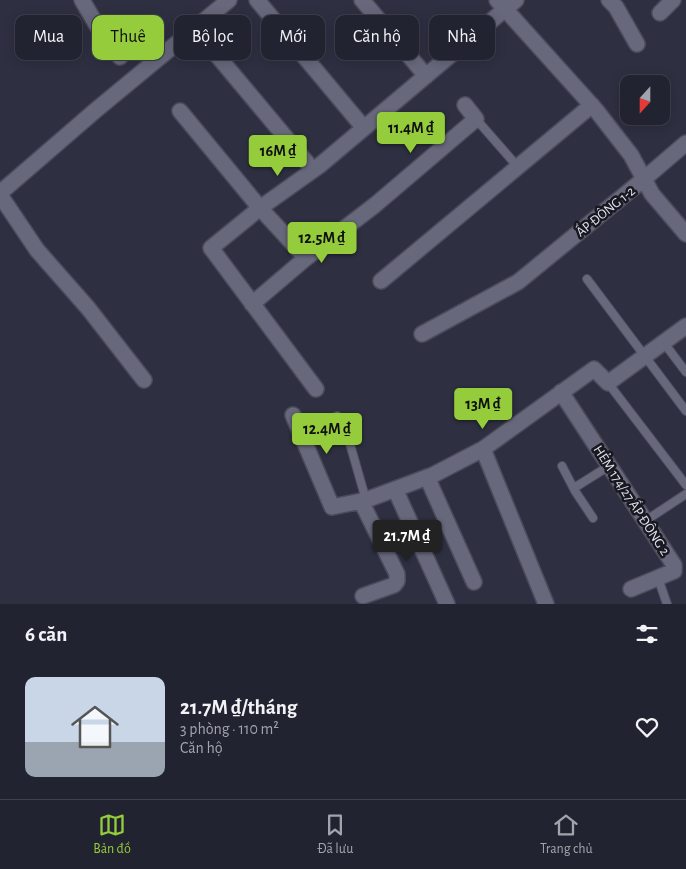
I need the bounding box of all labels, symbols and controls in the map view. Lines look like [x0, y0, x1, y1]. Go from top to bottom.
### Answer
chip: Mua [15, 15, 82, 60]
chip: Thuê [92, 15, 164, 60]
chip: Bộ lọc [174, 15, 251, 60]
chip: Mới [261, 15, 325, 60]
chip: Căn hộ [335, 15, 419, 60]
chip: Nhà [429, 15, 495, 60]
north arrow [620, 75, 670, 125]
map controls [620, 75, 670, 125]
pin: 11.4M ₫ [365, 112, 457, 154]
text: 11.4M ₫ [388, 120, 434, 136]
pin: 16M ₫ [243, 134, 313, 177]
text: 16M ₫ [260, 143, 296, 159]
street label: ẤP ĐÔNG 1-2 [571, 181, 638, 240]
pin: 12.5M ₫ [276, 222, 368, 264]
text: 12.5M ₫ [299, 230, 345, 246]
pin: 13M ₫ [448, 388, 518, 430]
text: 13M ₫ [465, 396, 501, 412]
pin: 12.4M ₫ [281, 412, 373, 455]
text: 12.4M ₫ [303, 421, 351, 437]
street label: HẺM 174/27 ẤP ĐÔNG 2 [590, 441, 675, 558]
pin: 21.7M ₫ [361, 520, 453, 562]
text: 21.7M ₫ [384, 528, 430, 544]
icon: filters [633, 620, 661, 648]
text: 6 căn [25, 624, 67, 645]
icon: home [65, 697, 125, 757]
text: 21.7M ₫/tháng [180, 697, 297, 718]
icon: heart [633, 713, 661, 741]
text: 3 phòng · 110 m² [180, 721, 279, 737]
text: Căn hộ [180, 740, 223, 756]
tab: Bản đồ [93, 811, 131, 858]
tab: Đã lưu [317, 811, 353, 858]
tab: Trang chủ [540, 811, 593, 858]

